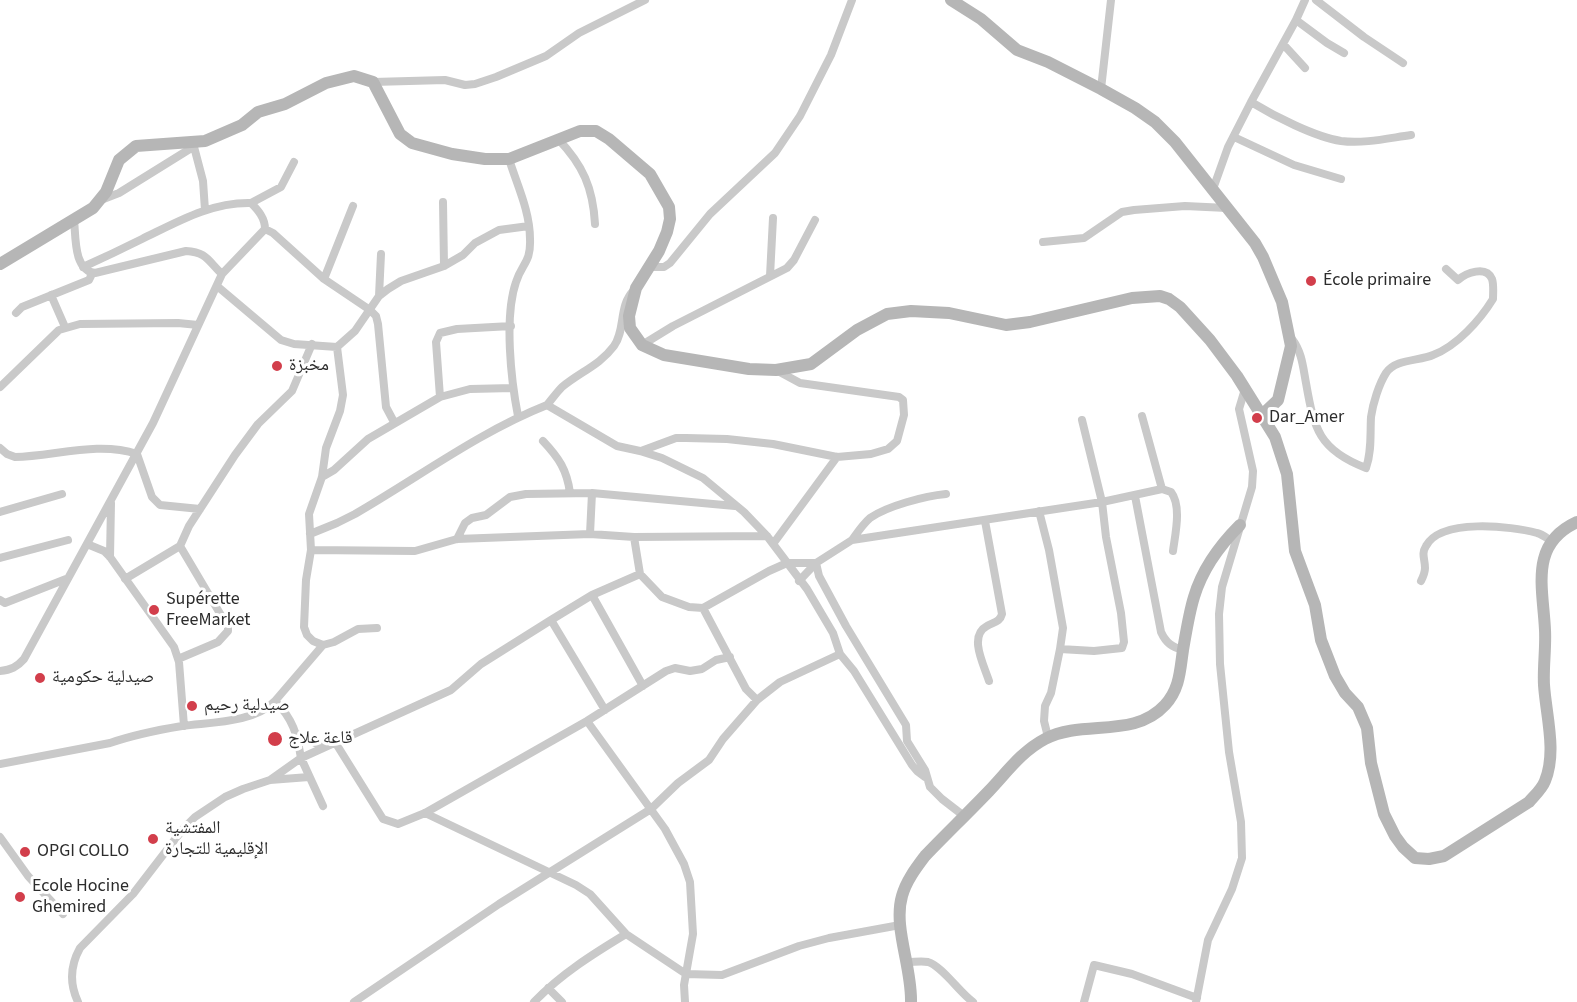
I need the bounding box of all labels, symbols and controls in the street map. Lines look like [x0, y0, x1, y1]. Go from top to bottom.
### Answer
place label: École primaire [1323, 270, 1431, 292]
marker: École primaire [1304, 274, 1318, 288]
place label: مخبزة [289, 355, 329, 377]
marker: مخبزة [270, 359, 284, 373]
place label: Dar_Amer [1269, 407, 1344, 429]
marker: Dar_Amer [1250, 411, 1264, 425]
place label: Supérette FreeMarket [166, 589, 250, 632]
marker: Supérette FreeMarket [147, 603, 161, 617]
place label: صيدلية حكومية [52, 667, 154, 689]
marker: صيدلية حكومية [33, 671, 47, 685]
place label: صيدلية رحيم [204, 695, 290, 717]
marker: صيدلية رحيم [185, 699, 199, 713]
place label: قاعة علاج [288, 728, 352, 750]
marker: قاعة علاج [266, 730, 284, 748]
place label: المفتشية الإقليمية للتجارة [165, 818, 268, 860]
marker: المفتشية الإقليمية للتجارة [146, 832, 160, 846]
place label: OPGI COLLO [37, 841, 129, 863]
marker: OPGI COLLO [18, 845, 32, 859]
place label: Ecole Hocine Ghemired [32, 876, 129, 918]
marker: Ecole Hocine Ghemired [13, 890, 27, 904]

